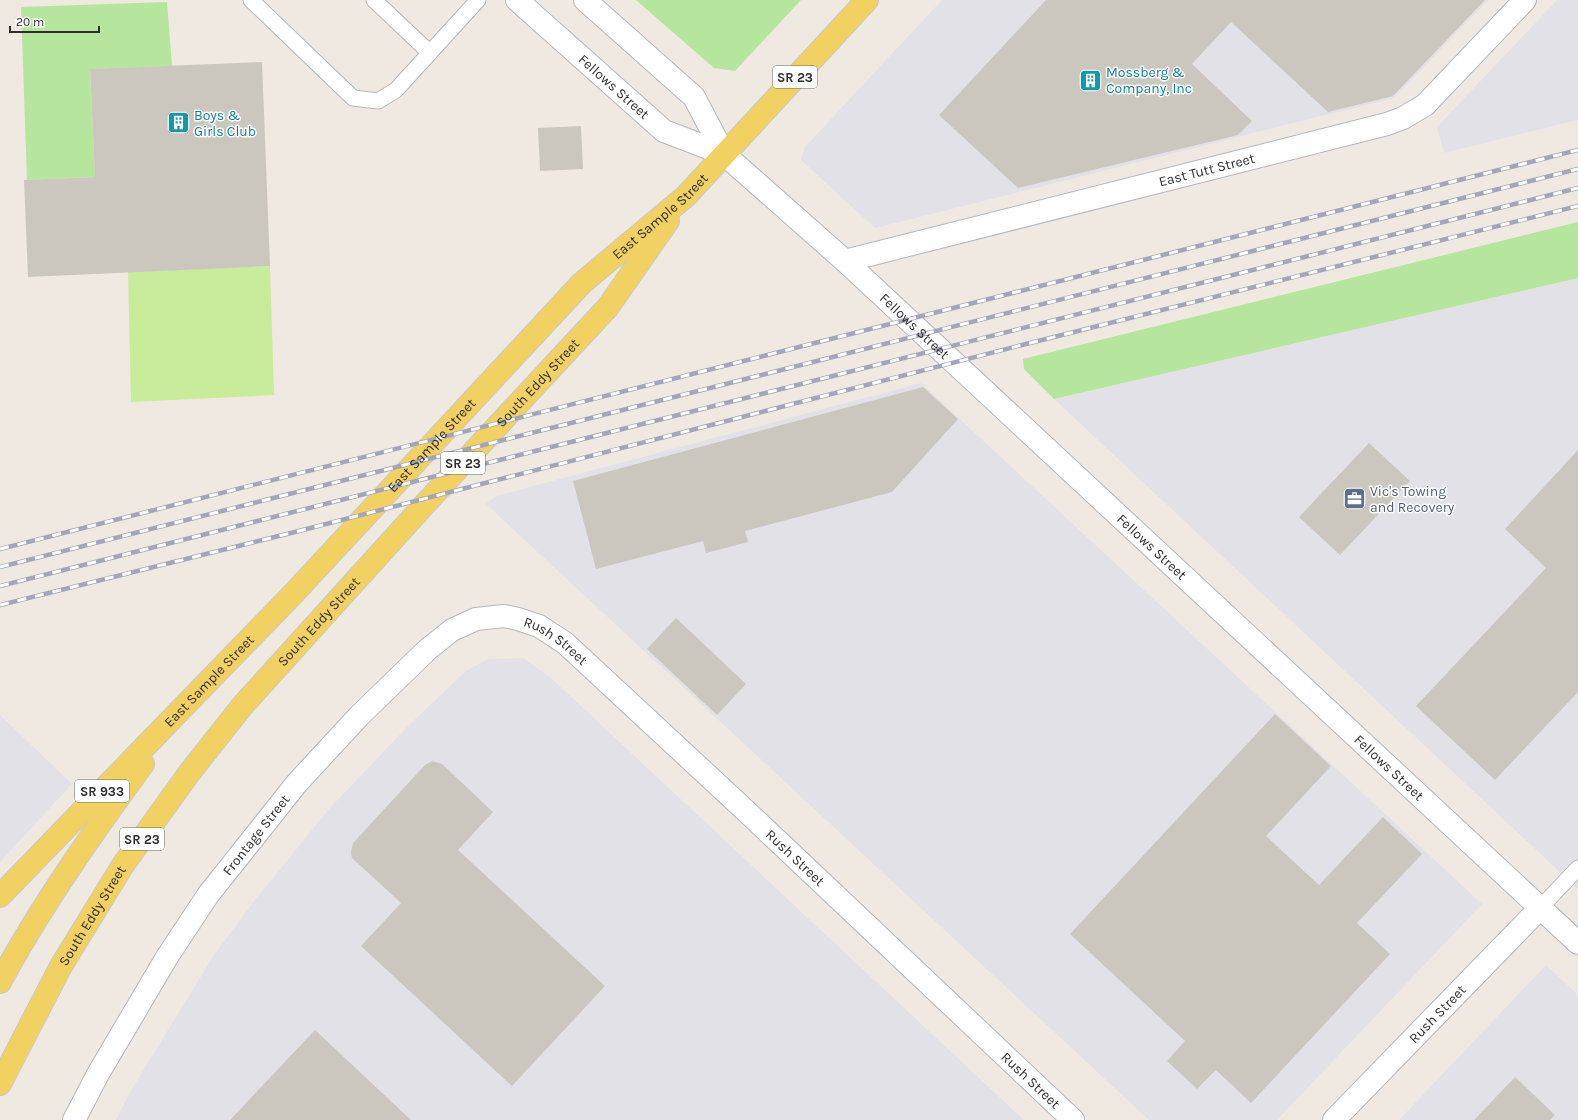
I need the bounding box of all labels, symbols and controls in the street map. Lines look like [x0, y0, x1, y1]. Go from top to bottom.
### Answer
scale bar [10, 8, 99, 34]
text: 20 m [16, 15, 44, 29]
street label: Fellows Street [575, 51, 653, 123]
place label: Mossberg & Company, Inc [1106, 64, 1192, 97]
road number: SR 23 [773, 66, 817, 88]
building icon: Mossberg & Company, Inc [1077, 67, 1103, 93]
place label: Boys & Girls Club [194, 107, 256, 140]
building icon: Boys & Girls Club [165, 110, 191, 136]
street label: East Tutt Street [1157, 150, 1257, 190]
street label: East Sample Street [609, 170, 712, 263]
street label: Fellows Street [876, 290, 953, 363]
street label: South Eddy Street [493, 335, 583, 431]
street label: East Sample Street [384, 395, 479, 496]
road number: SR 23 [441, 452, 485, 474]
place label: Vic's Towing and Recovery [1370, 483, 1455, 516]
office icon: Vic's Towing and Recovery [1342, 486, 1368, 512]
street label: Fellows Street [1113, 510, 1190, 584]
street label: South Eddy Street [274, 574, 364, 670]
street label: Rush Street [521, 614, 591, 669]
street label: East Sample Street [161, 631, 258, 731]
street label: Fellows Street [1350, 731, 1427, 804]
road number: SR 933 [75, 780, 129, 802]
street label: Frontage Street [219, 791, 294, 879]
street label: Rush Street [762, 826, 828, 890]
road number: SR 23 [120, 828, 164, 850]
street label: South Eddy Street [55, 863, 130, 969]
street label: Rush Street [1405, 982, 1470, 1047]
street label: Rush Street [997, 1049, 1063, 1112]

